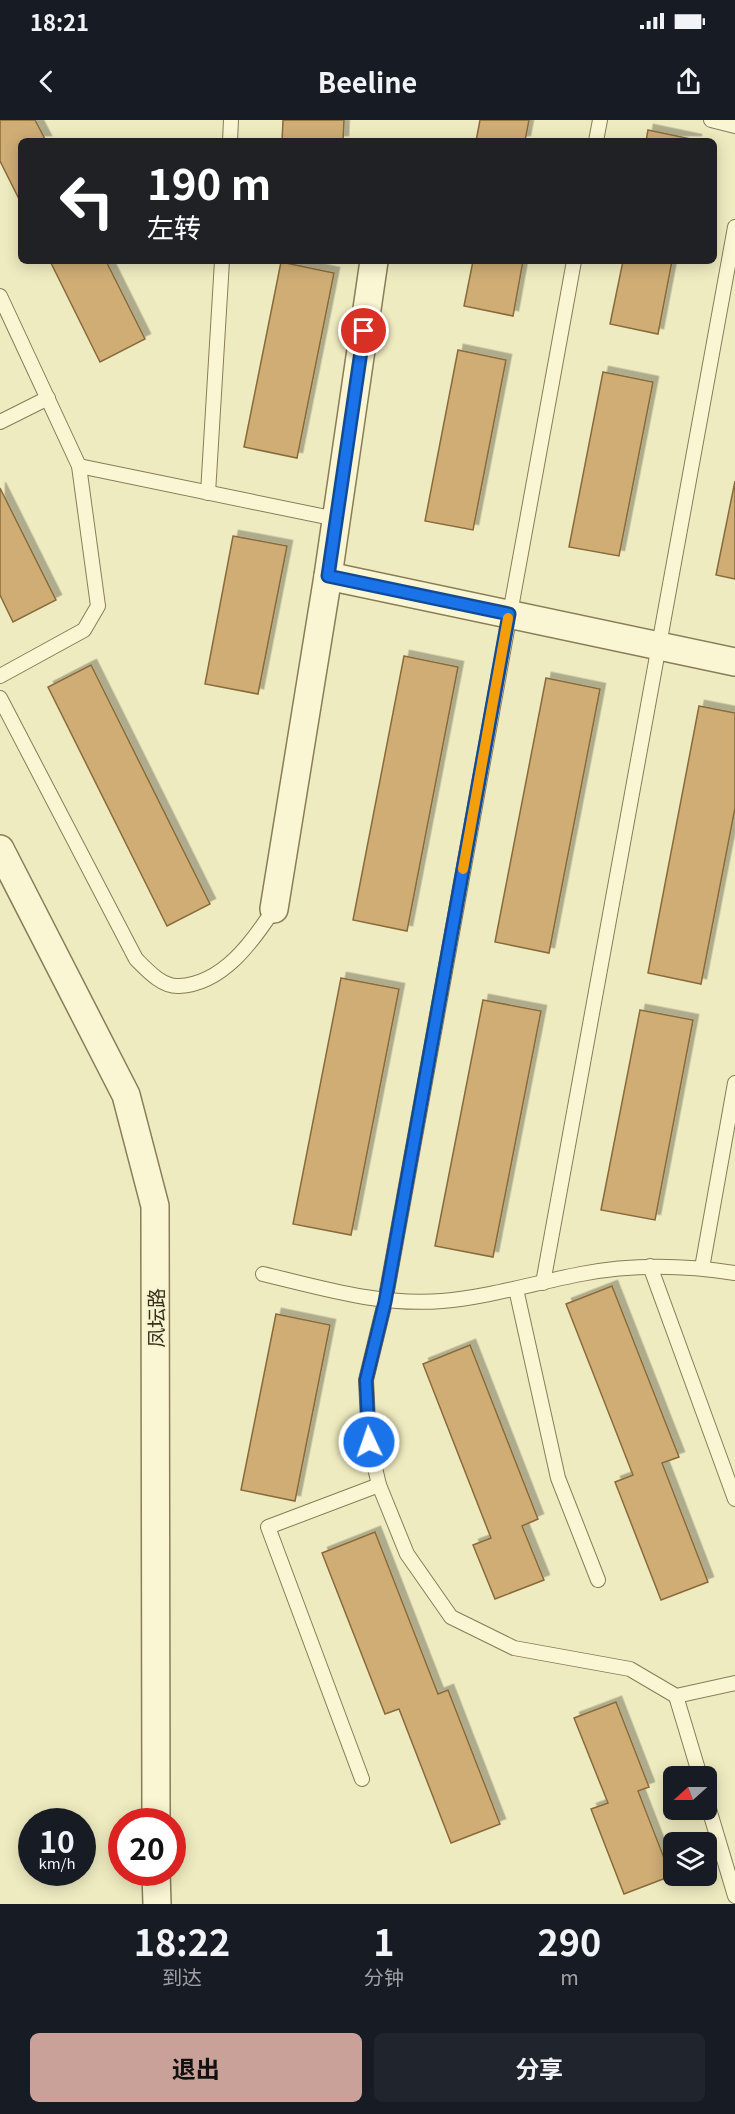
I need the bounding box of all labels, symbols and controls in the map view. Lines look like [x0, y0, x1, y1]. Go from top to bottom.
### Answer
text: 18:21 [30, 5, 89, 37]
text: Beeline [318, 62, 417, 101]
icon: back [30, 65, 63, 98]
icon: share [672, 65, 705, 98]
text: 190 m [147, 151, 271, 212]
icon: left [48, 162, 126, 240]
text: 左转 [147, 207, 201, 246]
pin [338, 305, 389, 356]
icon: arrive [347, 314, 380, 347]
street label: 凤坛路 [141, 1288, 170, 1348]
position arrow [337, 1410, 401, 1474]
north arrow [663, 1766, 717, 1820]
map controls [663, 1766, 717, 1886]
speed limit sign: 20 [108, 1808, 186, 1886]
text: 10 [39, 1818, 75, 1862]
button: layers [663, 1832, 717, 1886]
text: km/h [38, 1852, 76, 1873]
text: 18:22 [134, 1914, 230, 1966]
text: 1 [373, 1914, 395, 1966]
text: 290 [538, 1914, 601, 1966]
text: 到达 [162, 1962, 202, 1991]
text: 分钟 [364, 1962, 404, 1991]
text: m [560, 1962, 579, 1991]
button: 退出 [30, 2033, 362, 2102]
button: 分享 [374, 2033, 705, 2102]

